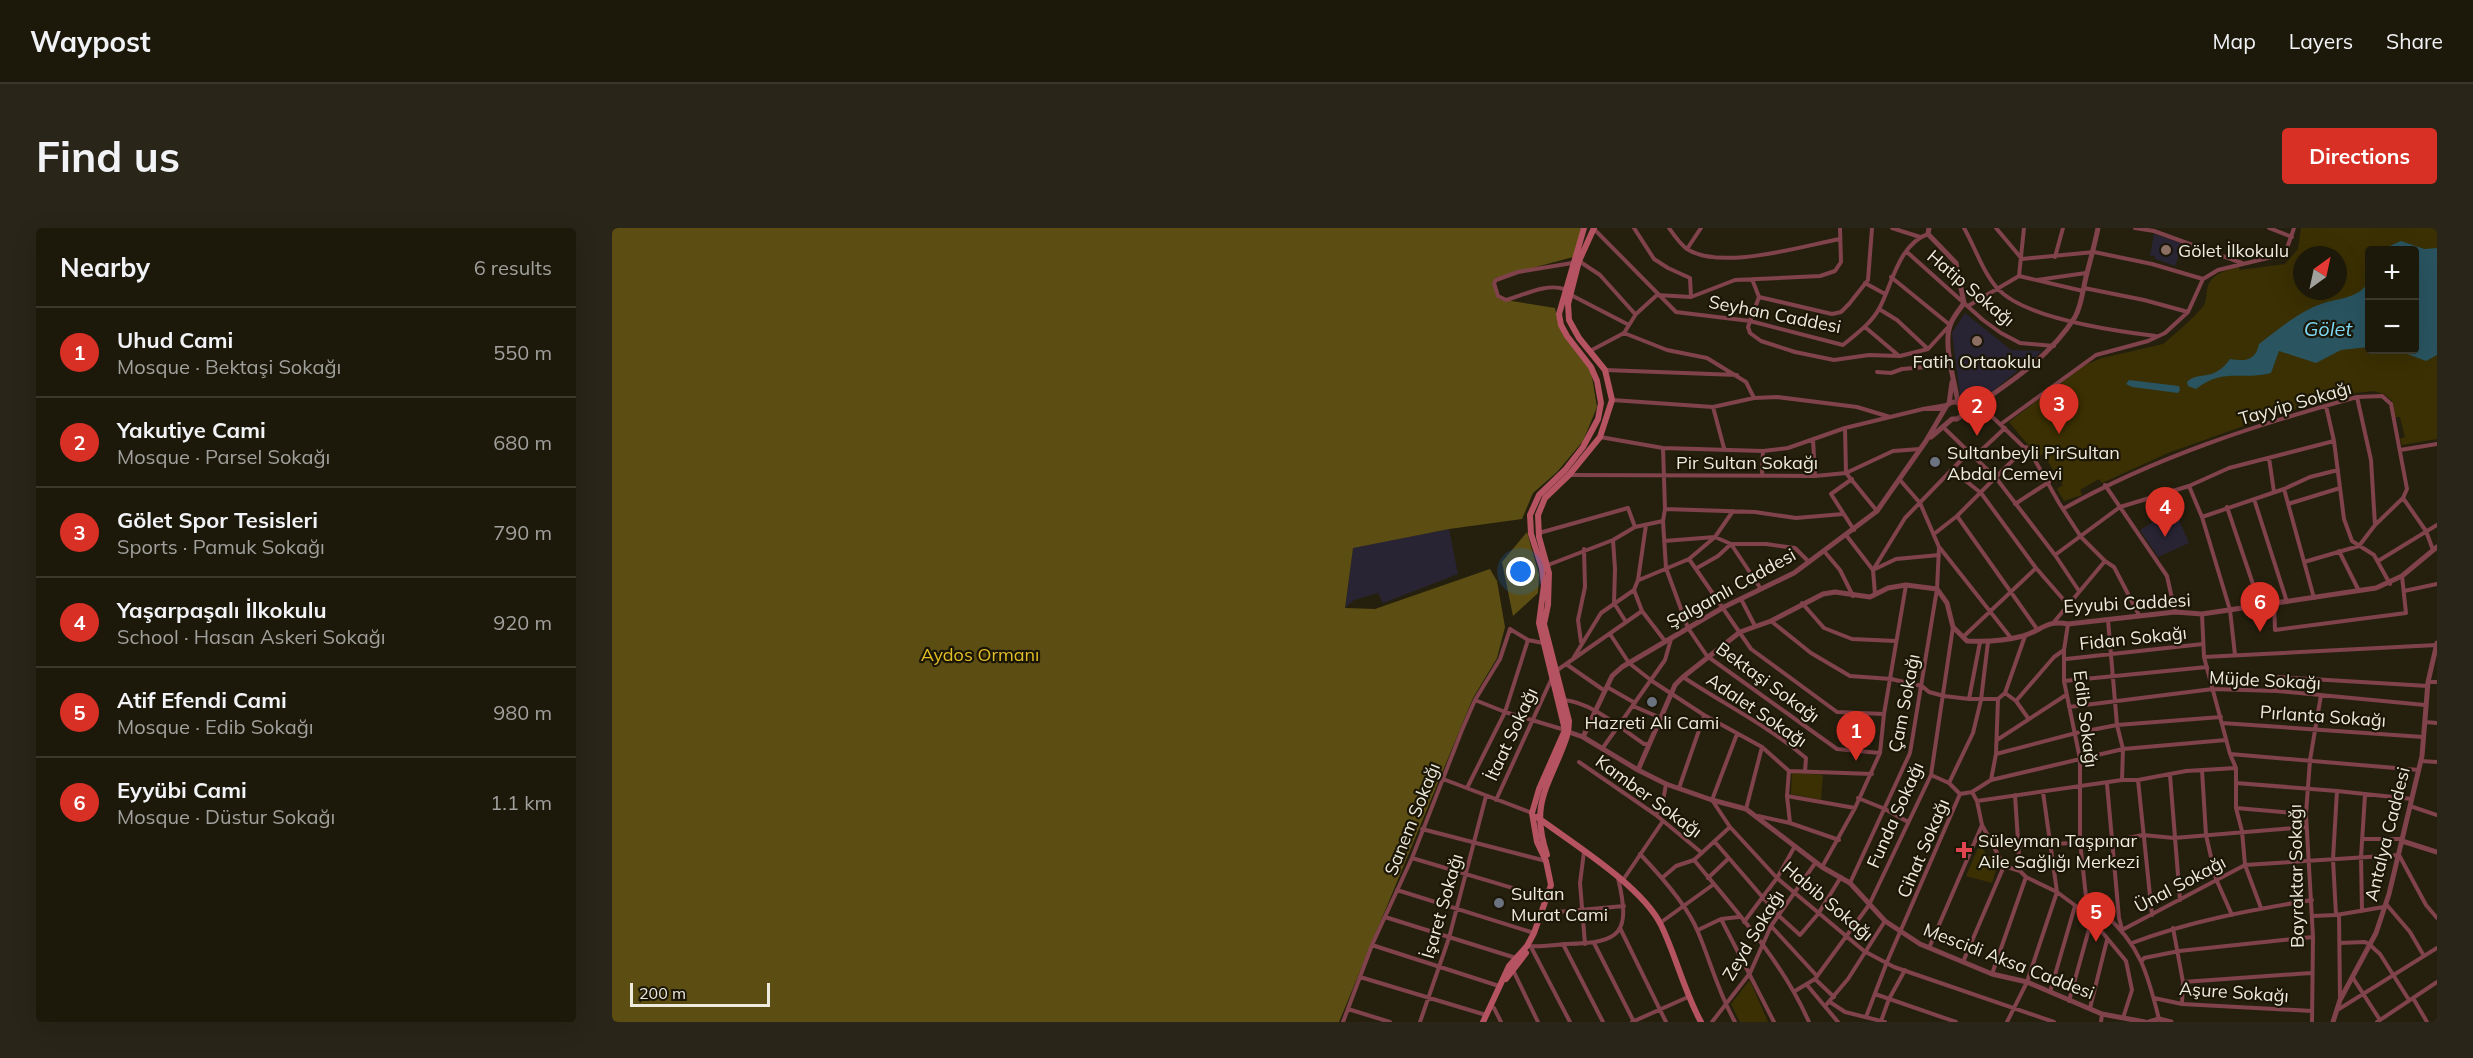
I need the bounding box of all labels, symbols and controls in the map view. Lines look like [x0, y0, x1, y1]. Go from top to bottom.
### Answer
text: Waypost [30, 24, 151, 59]
text: Map [2213, 28, 2256, 54]
text: Layers [2289, 28, 2353, 54]
text: Share [2386, 28, 2443, 54]
button: Directions [2282, 128, 2437, 184]
text: Find us [36, 130, 180, 183]
place label: Gölet İlkokulu [2178, 239, 2289, 262]
marker: Gölet İlkokulu [2159, 243, 2173, 257]
street label: Hatip Sokağı [1923, 245, 2019, 331]
north arrow [2293, 246, 2347, 300]
map controls [2365, 246, 2419, 354]
button: + [2365, 246, 2419, 300]
text: Nearby [60, 251, 150, 284]
text: 6 results [474, 255, 552, 280]
street label: Seyhan Caddesi [1707, 290, 1843, 338]
button: − [2365, 300, 2419, 354]
water label: Gölet [2304, 316, 2353, 341]
text: Uhud Cami [117, 326, 233, 354]
marker: Fatih Ortaokulu [1970, 334, 1984, 348]
text: 1 [74, 340, 86, 365]
text: 550 m [493, 340, 552, 365]
place label: Fatih Ortaokulu [1913, 350, 2042, 373]
text: Mosque · Bektaşi Sokağı [117, 354, 341, 379]
street label: Tayyip Sokağı [2236, 376, 2354, 430]
pin: 3 [2040, 384, 2078, 434]
pin: 2 [1958, 386, 1996, 436]
text: Yakutiye Cami [117, 416, 266, 444]
text: 2 [74, 430, 86, 455]
text: 680 m [493, 430, 552, 455]
place label: Sultanbeyli PirSultan Abdal Cemevi [1947, 441, 2120, 485]
text: Mosque · Parsel Sokağı [117, 444, 330, 469]
street label: Pir Sultan Sokağı [1676, 451, 1818, 474]
marker: Sultanbeyli PirSultan Abdal Cemevi [1928, 455, 1942, 469]
pin: 4 [2146, 488, 2184, 537]
text: Gölet Spor Tesisleri [117, 506, 318, 534]
text: 3 [74, 520, 86, 545]
text: 790 m [493, 520, 552, 545]
text: Sports · Pamuk Sokağı [117, 534, 325, 559]
street label: Şalgamlı Caddesi [1662, 543, 1800, 633]
your location [1506, 557, 1535, 586]
pin: 6 [2240, 582, 2280, 632]
street label: Eyyubi Caddesi [2063, 588, 2191, 618]
text: Yaşarpaşalı İlkokulu [117, 596, 327, 624]
text: 4 [74, 610, 86, 635]
text: 920 m [493, 610, 552, 635]
street label: Fidan Sokağı [2078, 621, 2188, 655]
text: School · Hasan Askeri Sokağı [117, 624, 385, 649]
street label: Bektaşi Sokağı [1712, 637, 1824, 727]
park label: Aydos Ormanı [921, 643, 1039, 666]
street label: Çam Sokağı [1883, 652, 1925, 754]
street label: Müjde Sokağı [2208, 666, 2322, 694]
street label: Adalet Sokağı [1702, 668, 1812, 752]
street label: Edib Sokağı [2069, 669, 2103, 769]
street label: İtaat Sokağı [1479, 684, 1543, 784]
text: Atif Efendi Cami [117, 686, 287, 714]
marker: Hazreti Ali Cami [1645, 695, 1659, 709]
text: 5 [74, 700, 86, 725]
text: 980 m [493, 700, 552, 725]
street label: Pırlanta Sokağı [2259, 700, 2387, 732]
place label: Hazreti Ali Cami [1585, 711, 1719, 734]
pin: 1 [1836, 712, 1876, 761]
text: Mosque · Edib Sokağı [117, 714, 314, 739]
street label: Kamber Sokağı [1591, 750, 1707, 842]
street label: Funda Sokağı [1861, 758, 1929, 872]
street label: Sanem Sokağı [1379, 759, 1445, 879]
street label: Antalya Caddesi [2359, 765, 2415, 903]
text: Eyyübi Cami [117, 776, 247, 804]
text: 6 [74, 790, 86, 815]
text: 1.1 km [490, 790, 552, 815]
street label: Cihat Sokağı [1892, 795, 1954, 901]
text: Mosque · Düstur Sokağı [117, 804, 335, 829]
street label: Bayraktar Sokağı [2283, 804, 2309, 948]
place label: Süleyman Taşpınar Aile Sağlığı Merkezi [1978, 829, 2140, 873]
marker: Süleyman Taşpınar Aile Sağlığı Merkezi [1955, 841, 1973, 859]
street label: Ünal Sokağı [2130, 850, 2230, 918]
street label: İşaret Sokağı [1416, 851, 1468, 961]
street label: Habib Sokağı [1778, 856, 1878, 946]
place label: Sultan Murat Cami [1511, 882, 1608, 926]
street label: Zeyd Sokağı [1717, 886, 1789, 984]
pin: 5 [2076, 892, 2116, 942]
marker: Sultan Murat Cami [1492, 896, 1506, 910]
street label: Mescidi Aksa Caddesi [1920, 918, 2098, 1004]
street label: Aşure Sokağı [2178, 977, 2290, 1007]
scale bar [630, 980, 770, 1008]
text: 200 m [639, 983, 686, 1003]

